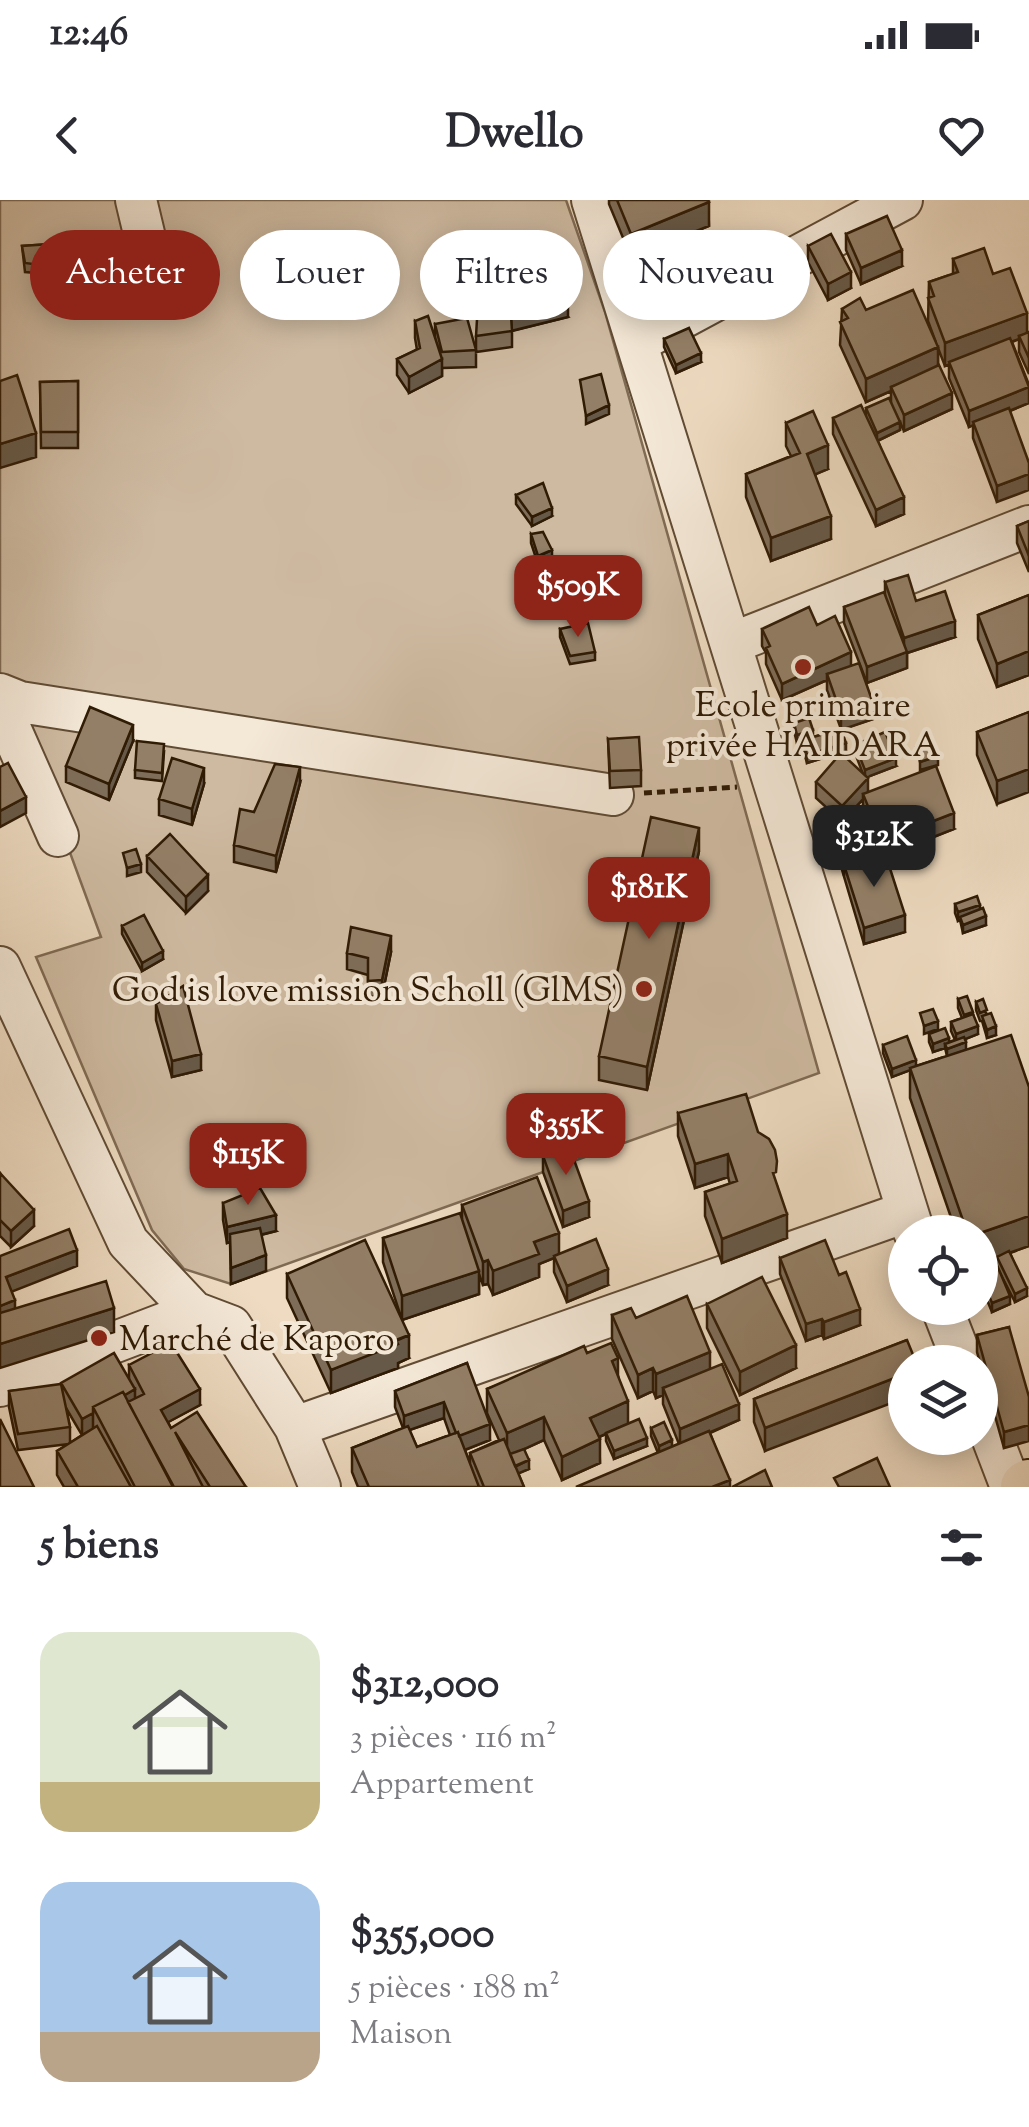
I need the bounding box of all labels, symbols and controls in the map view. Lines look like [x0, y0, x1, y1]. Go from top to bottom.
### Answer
text: 12:46 [50, 8, 128, 62]
text: Dwello [445, 103, 584, 168]
icon: back [40, 108, 95, 163]
icon: heart [934, 108, 989, 163]
chip: Acheter [30, 230, 220, 320]
chip: Louer [240, 230, 400, 320]
chip: Filtres [420, 230, 583, 320]
chip: Nouveau [603, 230, 810, 320]
pin: $509K [508, 555, 648, 640]
text: $509K [536, 564, 620, 610]
marker: Ecole primaire privée HAIDARA [792, 656, 814, 678]
place label: Ecole primaire privée HAIDARA [665, 682, 941, 773]
pin: $312K [804, 805, 944, 890]
text: $312K [834, 814, 914, 860]
pin: $181K [579, 857, 719, 942]
text: $181K [610, 866, 688, 912]
place label: God is love mission Scholl (GlMS) [112, 967, 624, 1018]
marker: God is love mission Scholl (GlMS) [633, 978, 655, 1000]
pin: $355K [496, 1093, 636, 1178]
text: $355K [528, 1102, 604, 1148]
pin: $115K [178, 1123, 318, 1208]
text: $115K [212, 1132, 284, 1178]
map controls [888, 1215, 998, 1455]
button: locate [888, 1215, 998, 1325]
place label: Marché de Kaporo [119, 1316, 395, 1367]
marker: Marché de Kaporo [88, 1327, 110, 1349]
button: layers [888, 1345, 998, 1455]
text: 5 biens [40, 1517, 159, 1577]
icon: filters [934, 1520, 989, 1575]
text: $312,000 [350, 1656, 499, 1716]
icon: home [120, 1672, 240, 1792]
text: 3 pièces · 116 m² [350, 1716, 557, 1762]
text: Appartement [350, 1762, 534, 1808]
text: $355,000 [350, 1906, 494, 1966]
icon: home [120, 1922, 240, 2042]
text: 5 pièces · 188 m² [350, 1966, 560, 2012]
text: Maison [350, 2012, 452, 2058]

